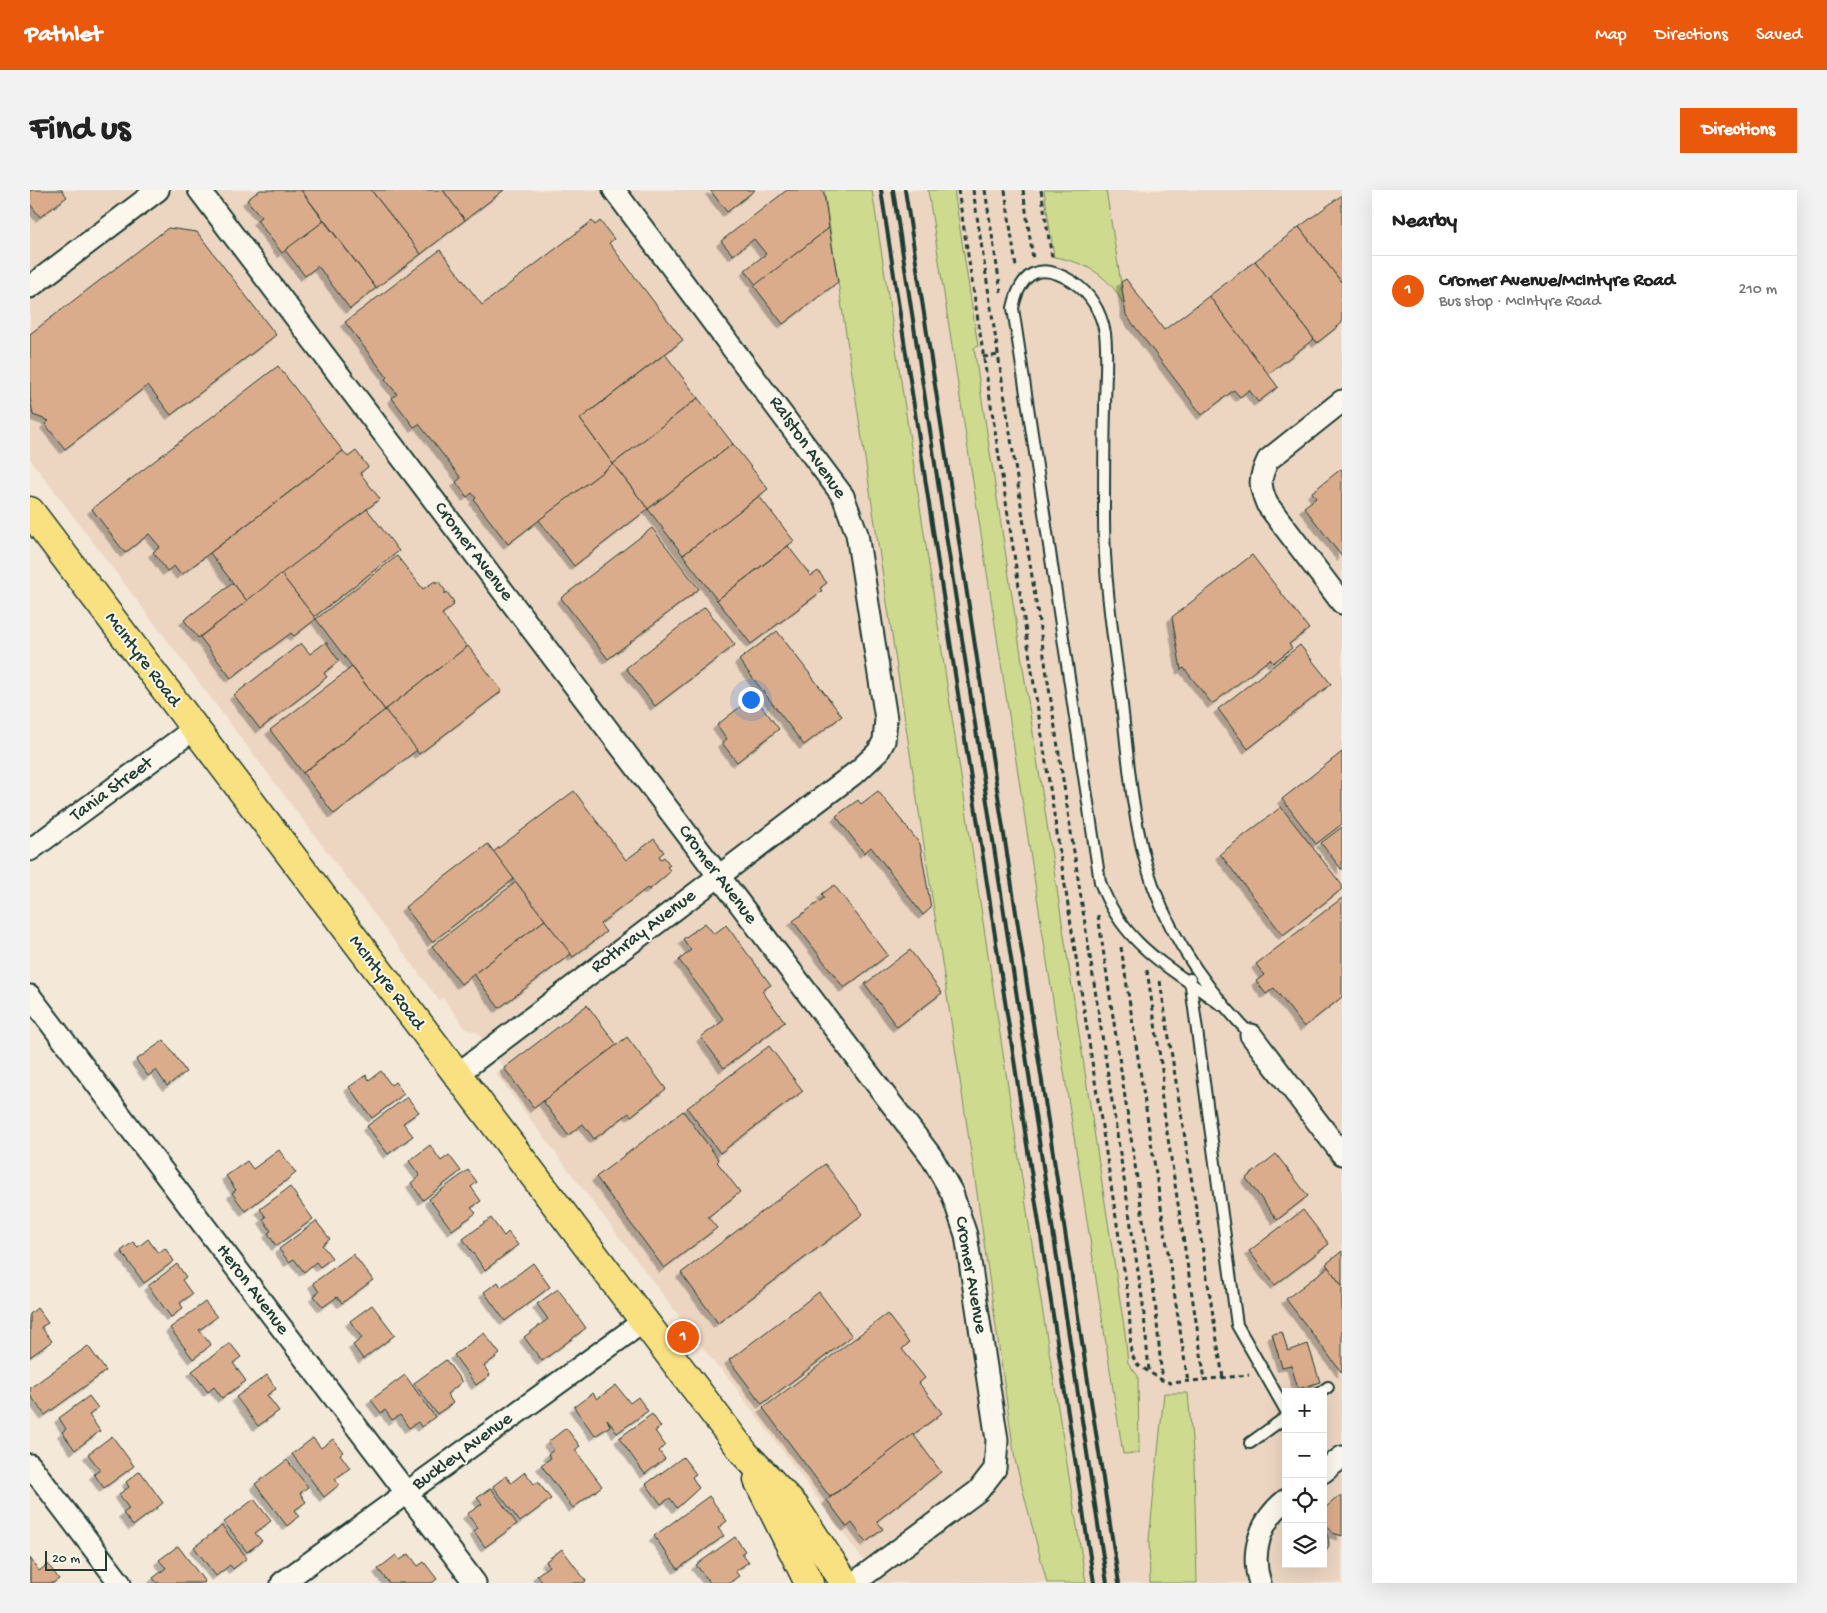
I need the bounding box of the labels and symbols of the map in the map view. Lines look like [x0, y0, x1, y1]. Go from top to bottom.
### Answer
street label: Ralston Avenue [763, 392, 851, 504]
street label: Cromer Avenue [428, 498, 518, 606]
street label: McIntyre Road [99, 608, 186, 713]
your location [738, 687, 764, 713]
street label: Tania Street [65, 751, 160, 828]
street label: Cromer Avenue [672, 821, 762, 929]
street label: Rothray Avenue [587, 885, 701, 979]
street label: McIntyre Road [343, 931, 430, 1036]
street label: Cromer Avenue [948, 1215, 992, 1336]
street label: Heron Avenue [210, 1240, 294, 1340]
pin: 1 [667, 1318, 699, 1356]
street label: Buckley Avenue [407, 1408, 518, 1497]
scale bar [45, 1548, 108, 1571]

